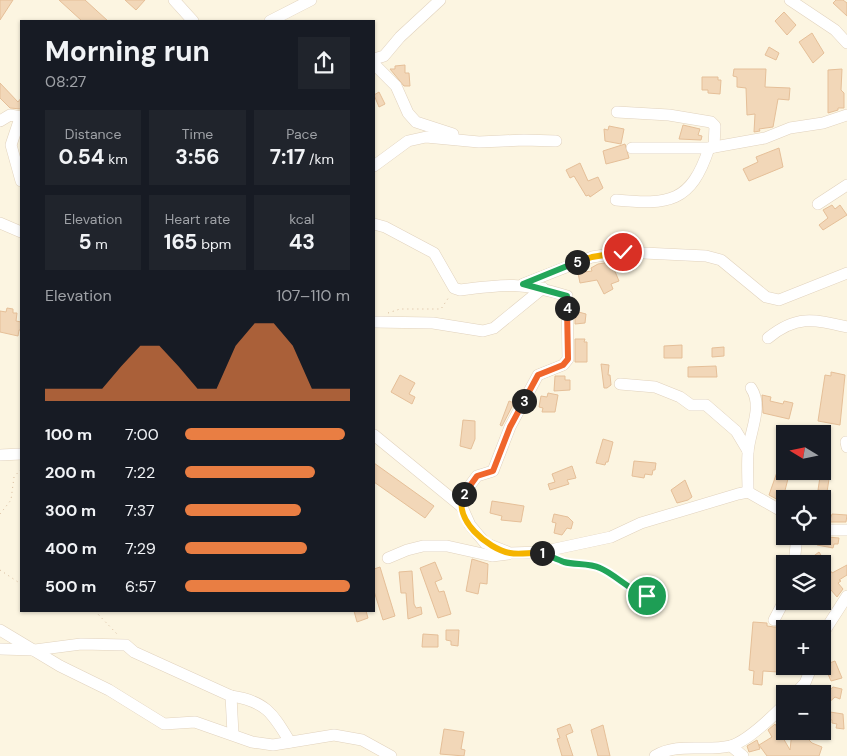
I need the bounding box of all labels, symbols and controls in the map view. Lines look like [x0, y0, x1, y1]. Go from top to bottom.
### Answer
text: Morning run [45, 33, 210, 70]
button: share [298, 37, 350, 89]
text: 08:27 [45, 71, 86, 92]
text: Distance [65, 125, 122, 143]
text: Time [182, 125, 213, 143]
text: Pace [286, 125, 318, 143]
text: 0.54 [59, 143, 105, 171]
text: 3:56 [175, 143, 220, 171]
text: 7:17 [270, 143, 305, 171]
text: km [105, 150, 128, 168]
text: /km [305, 150, 334, 168]
text: Elevation [64, 210, 122, 228]
text: Heart rate [165, 210, 230, 228]
text: kcal [289, 210, 314, 228]
text: 5 [79, 228, 92, 256]
text: 165 [164, 228, 197, 256]
text: 43 [289, 228, 315, 256]
pin [602, 231, 644, 273]
text: m [92, 235, 108, 253]
text: bpm [197, 235, 231, 253]
icon: check [609, 238, 637, 266]
pin: 5 [564, 250, 590, 274]
text: 5 [573, 253, 582, 271]
text: Elevation [45, 285, 112, 306]
text: 107–110 m [276, 285, 350, 306]
pin: 4 [554, 296, 580, 320]
text: 4 [563, 299, 572, 317]
pin: 3 [512, 388, 536, 414]
text: 3 [520, 392, 529, 410]
text: 100 m [45, 424, 92, 445]
text: 7:00 [125, 424, 159, 445]
north arrow [776, 425, 831, 480]
map controls [776, 425, 831, 740]
text: 200 m [45, 462, 96, 483]
text: 7:22 [125, 462, 155, 483]
pin: 2 [452, 482, 476, 506]
text: 2 [460, 485, 469, 503]
button: locate [776, 490, 831, 545]
text: 300 m [45, 500, 96, 521]
text: 7:37 [125, 500, 155, 521]
text: 400 m [45, 538, 97, 559]
text: 7:29 [125, 538, 156, 559]
pin: 1 [530, 540, 554, 566]
text: 1 [540, 544, 545, 562]
button: layers [776, 555, 831, 610]
pin [626, 575, 668, 617]
text: 500 m [45, 576, 96, 597]
text: 6:57 [125, 576, 156, 597]
icon: arrive [633, 582, 661, 610]
button: + [776, 620, 831, 675]
button: − [776, 685, 831, 740]

